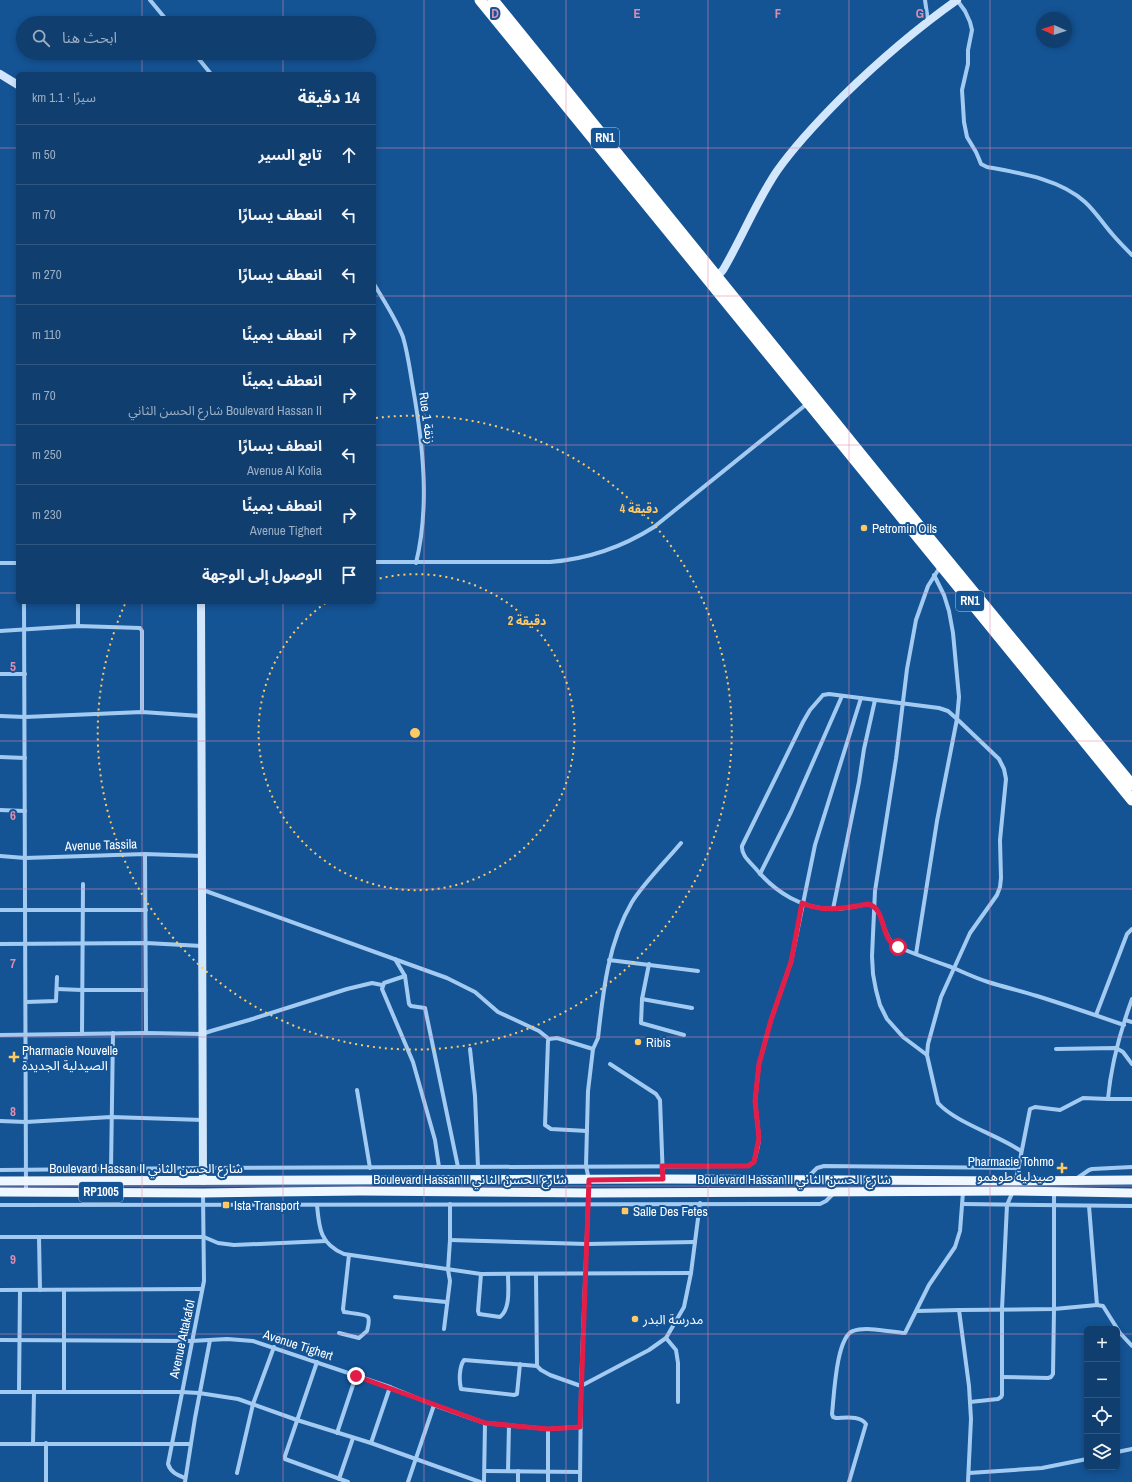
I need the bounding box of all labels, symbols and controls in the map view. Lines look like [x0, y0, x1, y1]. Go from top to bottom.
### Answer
text: D [491, 5, 499, 22]
text: E [633, 5, 641, 22]
text: F [775, 5, 782, 22]
text: G [916, 5, 924, 22]
north arrow [1036, 12, 1072, 48]
search box [16, 16, 376, 60]
icon: search [30, 27, 52, 49]
text: ابحث هنا [62, 27, 117, 48]
text: 14 دقيقة [298, 85, 360, 108]
text: سيرًا · 1.1 km [32, 89, 96, 106]
road number: RN1 [591, 128, 619, 148]
text: تابع السير [258, 144, 322, 165]
icon: ahead [338, 144, 360, 166]
text: 50 m [32, 146, 56, 163]
text: انعطف يسارًا [238, 204, 322, 225]
icon: left [338, 204, 360, 226]
text: 70 m [32, 206, 56, 223]
text: انعطف يسارًا [238, 264, 322, 285]
icon: left [338, 264, 360, 286]
text: 270 m [32, 266, 62, 283]
text: انعطف يمينًا [242, 324, 322, 345]
icon: right [338, 324, 360, 346]
text: 110 m [32, 326, 61, 343]
text: انعطف يمينًا [242, 370, 322, 391]
icon: right [338, 384, 360, 406]
text: 70 m [32, 387, 56, 404]
street label: Rue 1 زنقة [415, 391, 439, 445]
text: Boulevard Hassan II شارع الحسن الثاني [128, 402, 322, 419]
text: انعطف يسارًا [238, 435, 322, 456]
icon: left [338, 444, 360, 466]
text: 250 m [32, 446, 62, 463]
text: Avenue Al Kolia [247, 462, 322, 479]
text: انعطف يمينًا [242, 495, 322, 516]
text: 4 دقيقة [620, 501, 658, 517]
icon: right [338, 504, 360, 526]
text: 230 m [32, 506, 62, 523]
place label: Petromin Oils [872, 520, 937, 537]
text: Avenue Tighert [250, 522, 322, 539]
marker: Petromin Oils [859, 523, 869, 533]
text: الوصول إلى الوجهة [202, 564, 322, 585]
icon: arrive [338, 564, 360, 586]
road number: RN1 [956, 591, 984, 611]
text: 2 دقيقة [508, 613, 546, 629]
text: 5 [10, 658, 16, 675]
centre of rings [408, 726, 422, 740]
text: 6 [10, 807, 16, 824]
street label: Avenue Tassila [64, 835, 137, 855]
route start [889, 938, 907, 956]
text: 7 [10, 955, 16, 972]
place label: Ribis [646, 1034, 671, 1051]
marker: Ribis [633, 1037, 643, 1047]
place label: Pharmacie Nouvelle الصيدلية الجديدة [22, 1042, 118, 1074]
marker: Pharmacie Nouvelle الصيدلية الجديدة [9, 1052, 19, 1062]
text: 8 [10, 1103, 16, 1120]
place label: Pharmacie Tohmo صيدلية طوهمو [968, 1153, 1054, 1185]
street label: Boulevard Hassan II شارع الحسن الثاني [49, 1160, 243, 1179]
marker: Pharmacie Tohmo صيدلية طوهمو [1057, 1163, 1067, 1173]
street label: Boulevard Hassan II شارع الحسن الثاني [373, 1171, 567, 1190]
street label: Boulevard Hassan II شارع الحسن الثاني [697, 1171, 891, 1190]
road number: RP1005 [79, 1182, 123, 1202]
place label: Ista Transport [234, 1197, 299, 1214]
marker: Ista Transport [221, 1200, 231, 1210]
place label: Salle Des Fetes [633, 1203, 708, 1220]
marker: Salle Des Fetes [620, 1206, 630, 1216]
text: 9 [10, 1251, 16, 1268]
street label: Avenue Attakafol [165, 1298, 199, 1381]
place label: مدرسة البدر [642, 1311, 703, 1328]
marker: مدرسة البدر [630, 1314, 640, 1324]
street label: Avenue Tighert [260, 1325, 335, 1364]
map controls [1084, 1326, 1120, 1470]
button: + [1084, 1326, 1120, 1362]
button: − [1084, 1362, 1120, 1398]
route end [347, 1367, 365, 1385]
button: locate [1084, 1398, 1120, 1434]
button: layers [1084, 1434, 1120, 1470]

